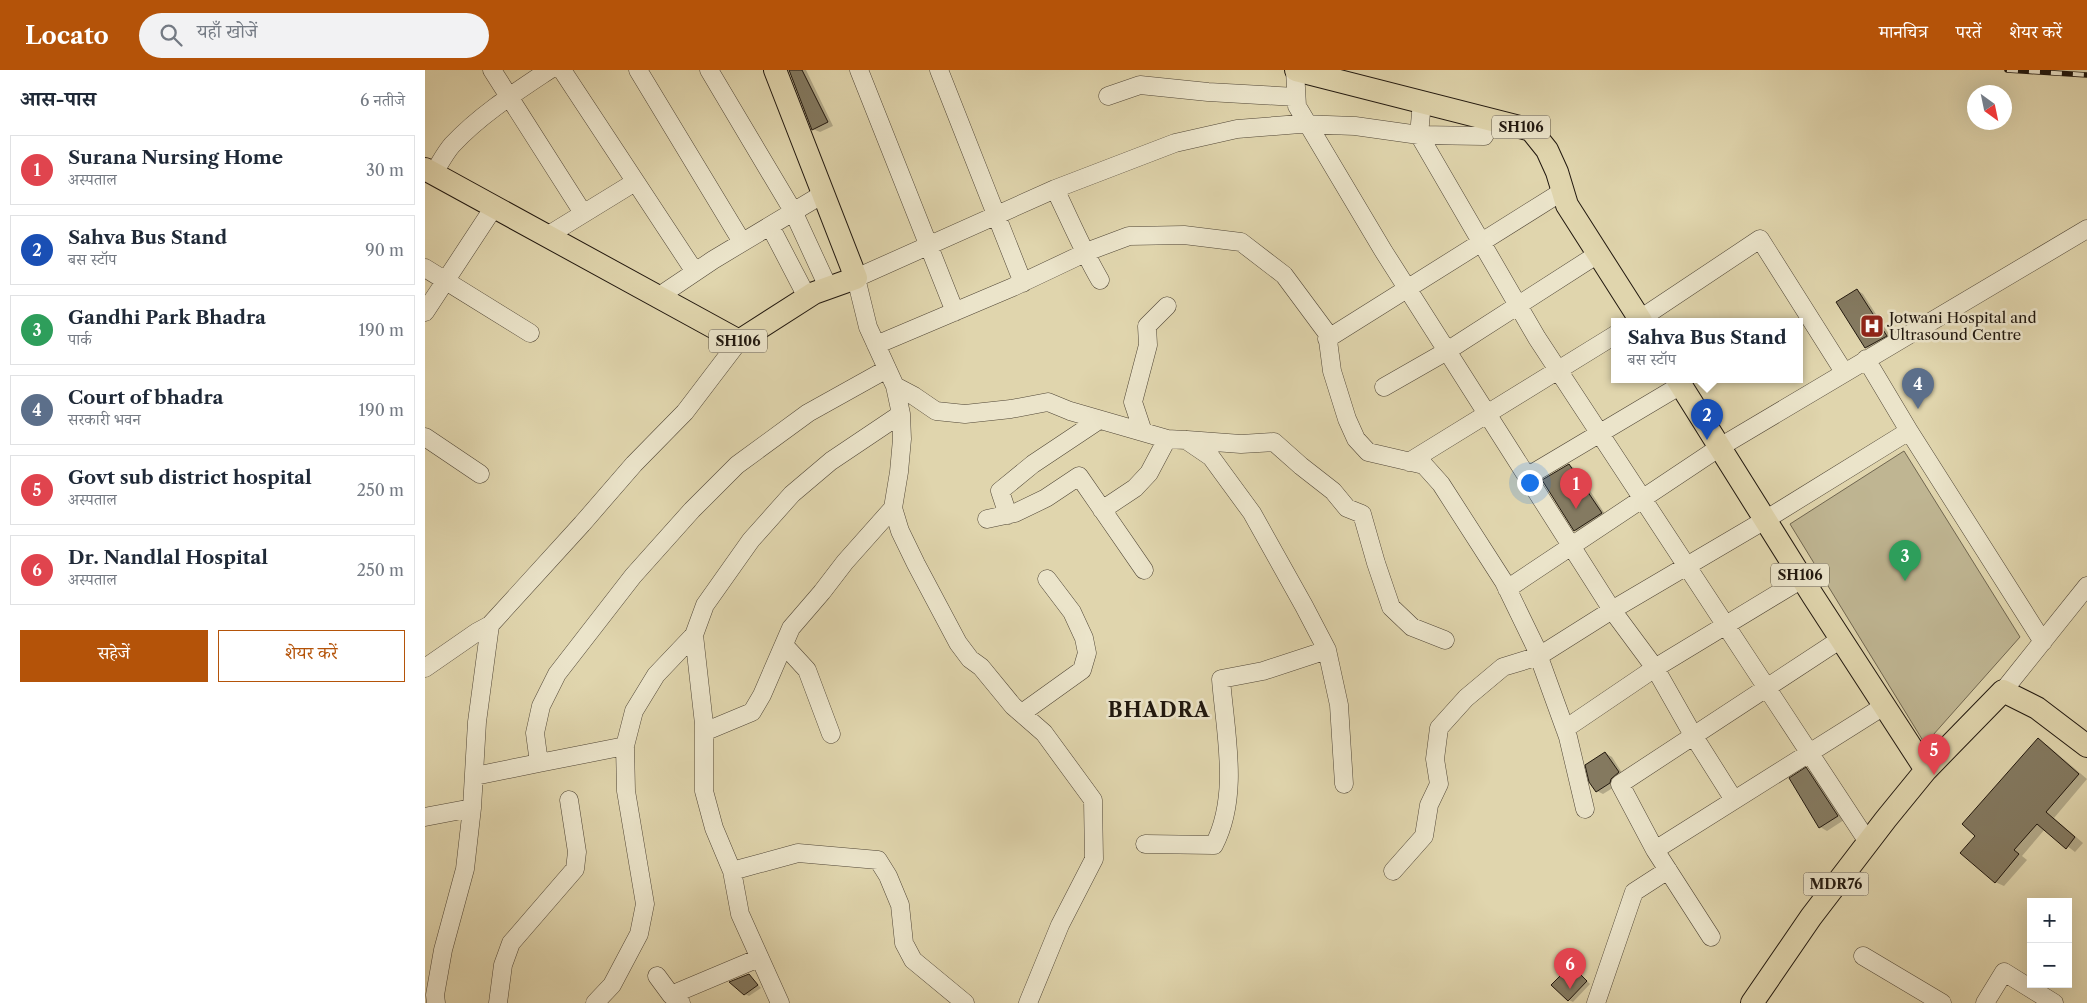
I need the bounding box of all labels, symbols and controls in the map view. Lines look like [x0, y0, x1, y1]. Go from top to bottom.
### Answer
search box [139, 13, 489, 58]
text: यहाँ खोजें [197, 20, 258, 43]
text: Locato [25, 21, 109, 50]
icon: search [157, 21, 185, 49]
text: मानचित्र [1879, 21, 1928, 43]
text: परतें [1956, 21, 1982, 43]
text: शेयर करें [2010, 21, 2062, 43]
north arrow [1967, 85, 2012, 130]
text: आस-पास [20, 86, 96, 111]
text: 6 नतीजे [360, 90, 405, 110]
road number: SH106 [1492, 116, 1550, 138]
text: Surana Nursing Home [68, 146, 283, 169]
text: 1 [33, 160, 41, 180]
text: 30 m [366, 160, 404, 180]
text: अस्पताल [68, 169, 117, 189]
text: Sahva Bus Stand [68, 226, 227, 249]
text: 2 [32, 240, 42, 260]
text: 90 m [365, 240, 404, 260]
text: बस स्टॉप [68, 249, 117, 269]
text: Gandhi Park Bhadra [68, 306, 266, 329]
place label: Jotwani Hospital and Ultrasound Centre [1887, 308, 2037, 344]
hospital icon: Jotwani Hospital and Ultrasound Centre [1859, 313, 1885, 339]
popup [1611, 318, 1803, 383]
text: 3 [32, 320, 42, 340]
text: 190 m [359, 320, 404, 340]
text: Sahva Bus Stand [1627, 326, 1787, 349]
text: पार्क [68, 329, 92, 349]
road number: SH106 [709, 330, 767, 352]
text: बस स्टॉप [1627, 349, 1676, 369]
pin: 4 [1902, 368, 1934, 409]
text: Court of bhadra [68, 386, 224, 409]
pin: 2 [1691, 399, 1723, 440]
text: 4 [32, 400, 42, 420]
text: 190 m [359, 400, 404, 420]
text: सरकारी भवन [68, 409, 141, 429]
text: Govt sub district hospital [68, 466, 312, 489]
pin: 1 [1560, 468, 1592, 509]
your location [1517, 470, 1543, 496]
text: 5 [33, 480, 41, 500]
text: 250 m [357, 480, 404, 500]
text: अस्पताल [68, 489, 117, 509]
pin: 3 [1889, 540, 1921, 581]
text: Dr. Nandlal Hospital [68, 546, 268, 569]
text: 6 [32, 560, 42, 580]
text: 250 m [357, 560, 404, 580]
road number: SH106 [1771, 564, 1829, 586]
text: अस्पताल [68, 569, 117, 589]
button: सहेजें [20, 630, 208, 682]
button: शेयर करें [218, 630, 405, 682]
district label: BHADRA [1108, 698, 1210, 722]
pin: 5 [1918, 734, 1950, 775]
road number: MDR76 [1803, 872, 1869, 896]
map controls [2027, 898, 2072, 988]
button: + [2027, 898, 2072, 943]
button: − [2027, 943, 2072, 988]
pin: 6 [1554, 948, 1586, 989]

